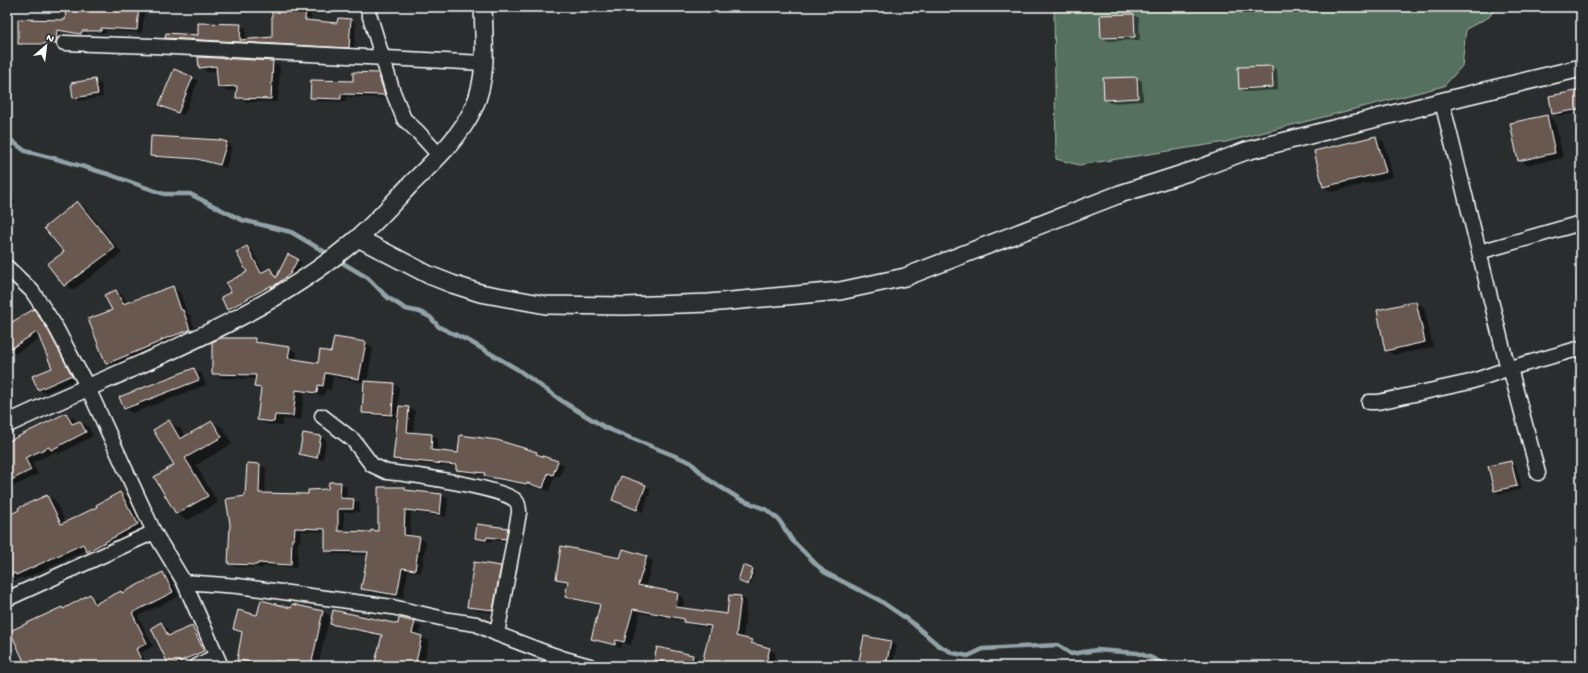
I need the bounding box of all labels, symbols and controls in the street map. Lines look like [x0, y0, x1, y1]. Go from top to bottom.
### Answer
north arrow [26, 26, 66, 66]
text: N [44, 32, 56, 46]

